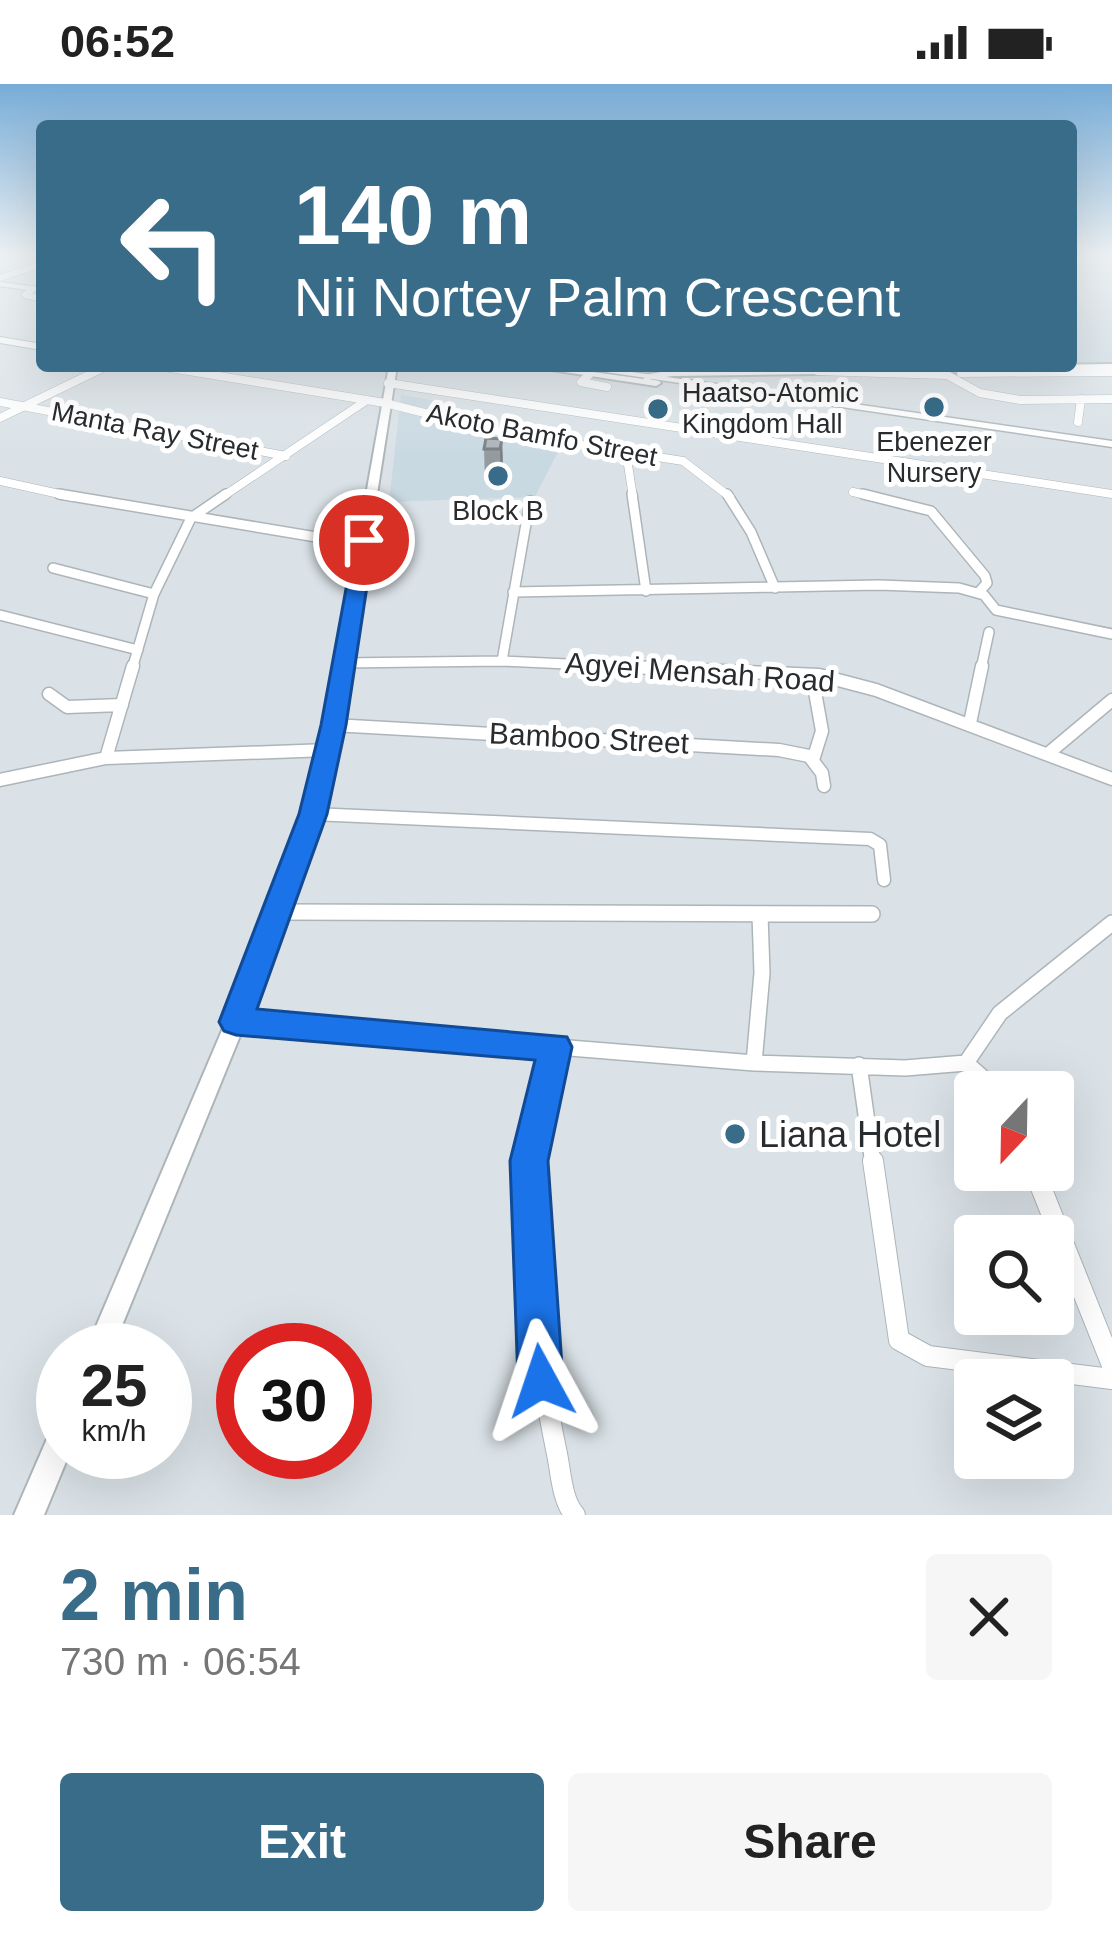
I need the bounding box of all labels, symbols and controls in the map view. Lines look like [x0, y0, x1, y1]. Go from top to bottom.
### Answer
text: 06:52 [60, 16, 175, 67]
icon: left [96, 168, 252, 324]
text: 140 m [294, 168, 532, 262]
text: Nii Nortey Palm Crescent [294, 267, 900, 327]
place label: Haatso-Atomic Kingdom Hall [682, 378, 859, 439]
marker: Ebenezer Nursery [921, 394, 947, 420]
street label: Manta Ray Street [49, 396, 261, 466]
marker: Haatso-Atomic Kingdom Hall [645, 396, 671, 422]
street label: Akoto Bamfo Street [424, 398, 660, 472]
place label: Ebenezer Nursery [876, 427, 992, 488]
marker: Block B [485, 463, 511, 489]
pin [313, 489, 415, 591]
place label: Block B [452, 496, 544, 526]
icon: arrive [331, 507, 397, 573]
street label: Agyei Mensah Road [564, 646, 836, 698]
street label: Bamboo Street [488, 716, 690, 760]
north arrow [954, 1071, 1074, 1191]
map controls [954, 1071, 1074, 1479]
place label: Liana Hotel [759, 1114, 941, 1155]
marker: Liana Hotel [722, 1121, 748, 1147]
button: search [954, 1215, 1074, 1335]
position arrow [478, 1318, 604, 1444]
speed limit sign: 30 [216, 1323, 372, 1479]
text: 25 [81, 1352, 147, 1419]
button: layers [954, 1359, 1074, 1479]
text: km/h [81, 1414, 147, 1447]
button: close [926, 1554, 1052, 1680]
text: 2 min [60, 1555, 248, 1635]
text: 730 m · 06:54 [60, 1640, 301, 1683]
button: Exit [60, 1773, 544, 1911]
button: Share [568, 1773, 1052, 1911]

